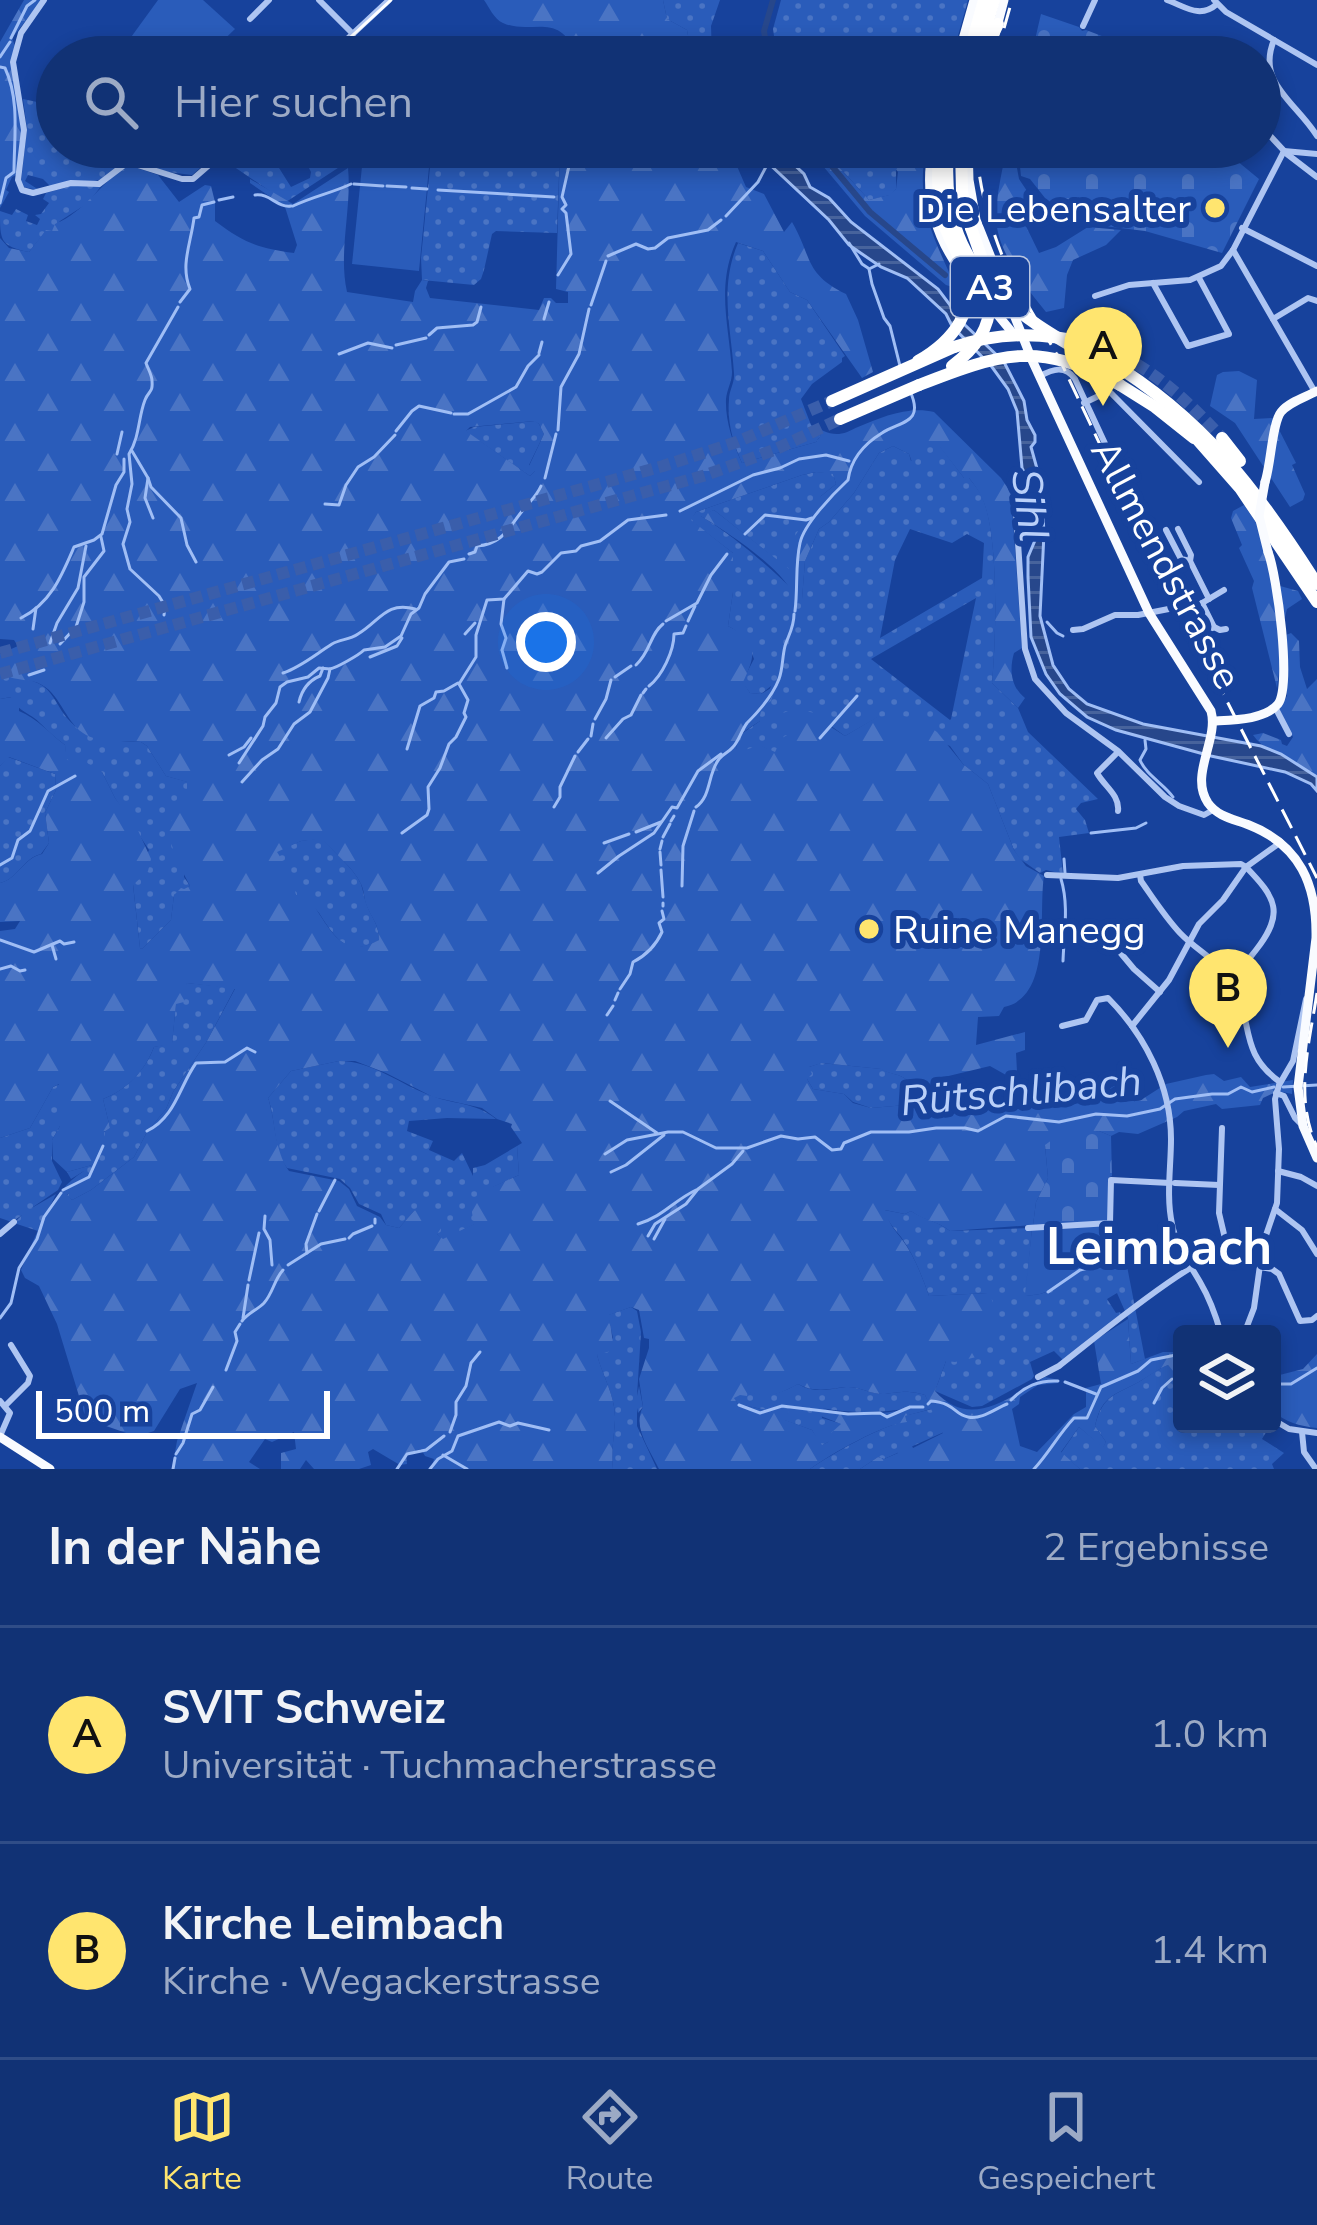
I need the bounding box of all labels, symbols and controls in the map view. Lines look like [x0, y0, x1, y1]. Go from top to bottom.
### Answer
search box [36, 36, 1281, 168]
icon: search [78, 69, 144, 135]
text: Hier suchen [174, 72, 413, 133]
place label: Die Lebensalter [916, 183, 1191, 236]
marker: Die Lebensalter [1202, 195, 1228, 221]
road number: A3 [951, 257, 1029, 317]
pin: A [1064, 307, 1142, 406]
street label: Allmendstrasse [1078, 431, 1254, 699]
water label: Sihl [997, 466, 1062, 544]
your location [516, 612, 576, 672]
place label: Ruine Manegg [893, 904, 1146, 957]
marker: Ruine Manegg [856, 916, 882, 942]
pin: B [1189, 949, 1267, 1048]
water label: Rütschlibach [898, 1053, 1144, 1130]
district label: Leimbach [1046, 1212, 1272, 1282]
map controls [1173, 1325, 1281, 1433]
button: layers [1173, 1325, 1281, 1433]
scale bar [36, 1385, 330, 1438]
text: 500 m [54, 1389, 150, 1434]
text: In der Nähe [48, 1512, 321, 1582]
text: 2 Ergebnisse [1043, 1521, 1269, 1574]
text: SVIT Schweiz [162, 1678, 446, 1739]
text: A [72, 1708, 102, 1761]
text: 1.0 km [1150, 1708, 1269, 1761]
text: Universität · Tuchmacherstrasse [162, 1739, 717, 1792]
text: Kirche Leimbach [162, 1894, 504, 1955]
text: B [74, 1924, 100, 1977]
text: 1.4 km [1150, 1924, 1269, 1977]
text: Kirche · Wegackerstrasse [162, 1955, 600, 2008]
tab: Karte [162, 2084, 242, 2201]
tab: Route [566, 2084, 653, 2201]
tab: Gespeichert [977, 2084, 1155, 2201]

